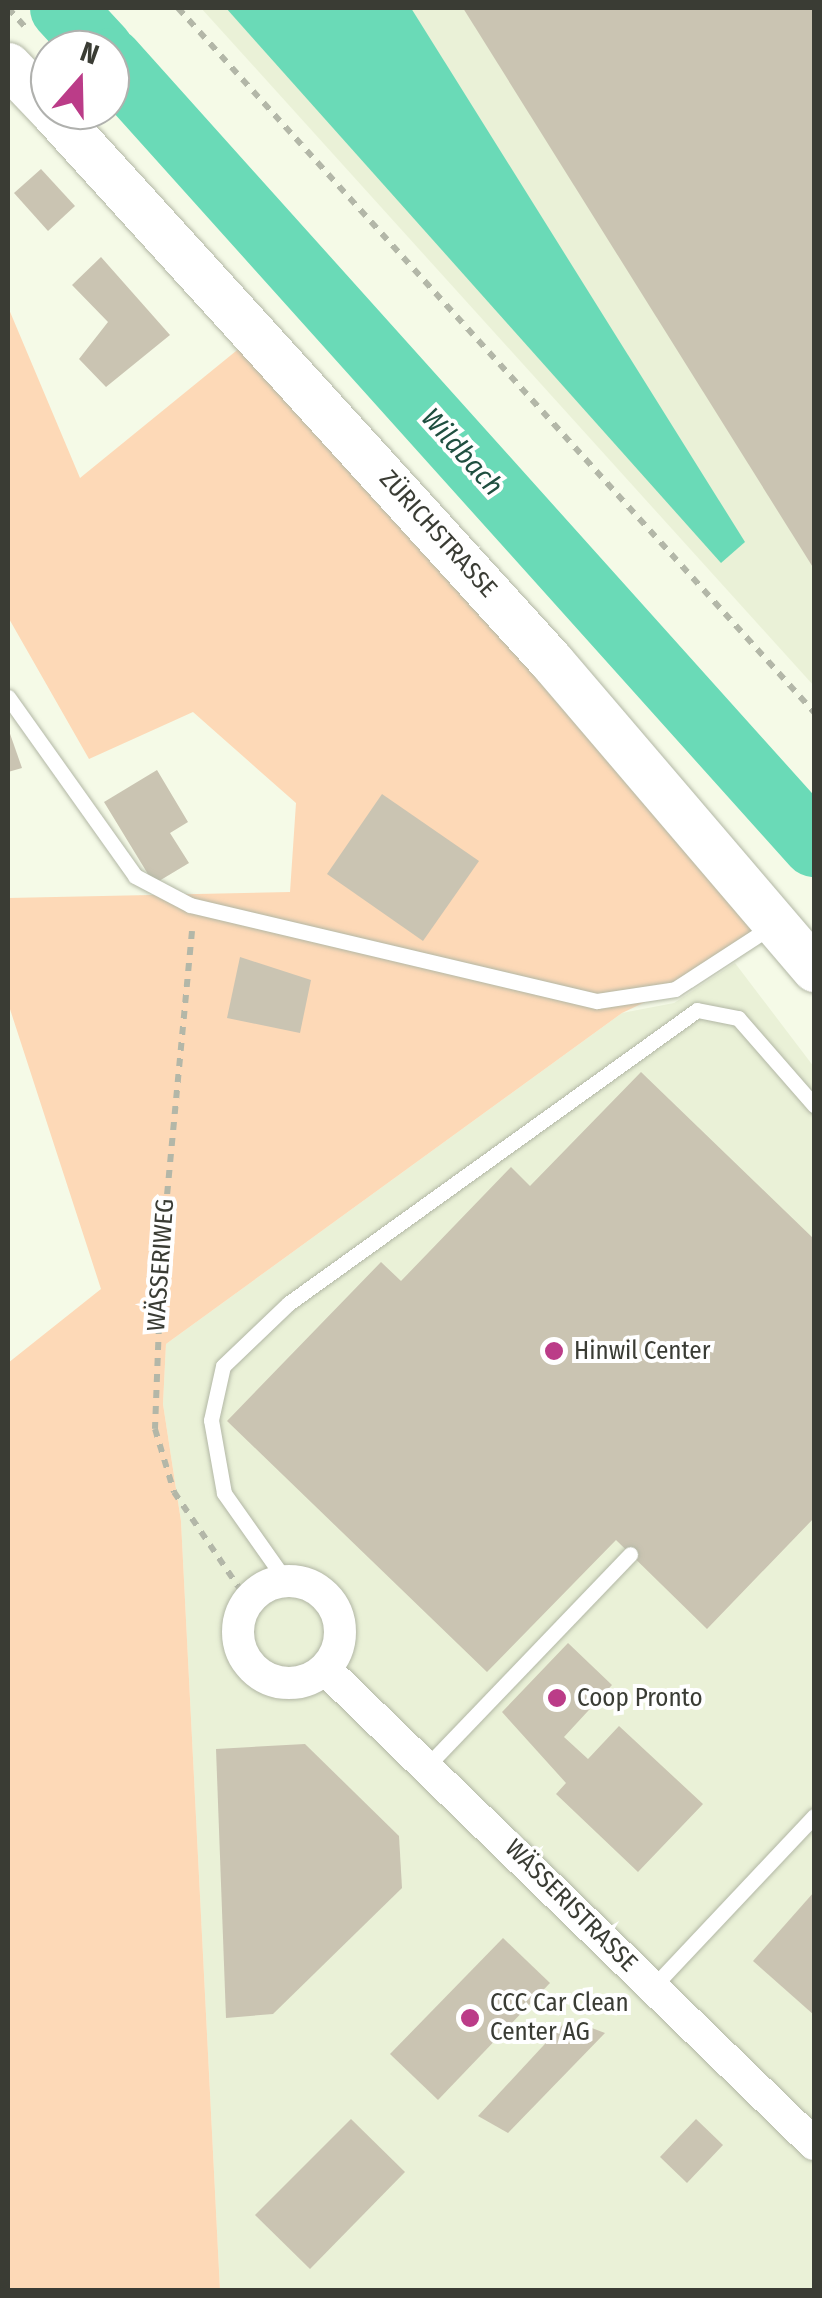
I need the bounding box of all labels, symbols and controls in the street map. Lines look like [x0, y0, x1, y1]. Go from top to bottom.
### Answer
north arrow [30, 30, 130, 130]
text: N [76, 35, 103, 72]
water label: Wildbach [414, 401, 510, 503]
street label: ZÜRICHSTRASSE [373, 464, 503, 604]
street label: WÄSSERIWEG [141, 1198, 181, 1332]
place label: Hinwil Center [574, 1336, 710, 1366]
marker: Hinwil Center [543, 1340, 565, 1362]
place label: Coop Pronto [577, 1683, 703, 1713]
marker: Coop Pronto [546, 1687, 568, 1709]
street label: WÄSSERISTRASSE [499, 1834, 643, 1978]
place label: CCC Car Clean Center AG [490, 1989, 629, 2048]
marker: CCC Car Clean Center AG [459, 2007, 481, 2029]

